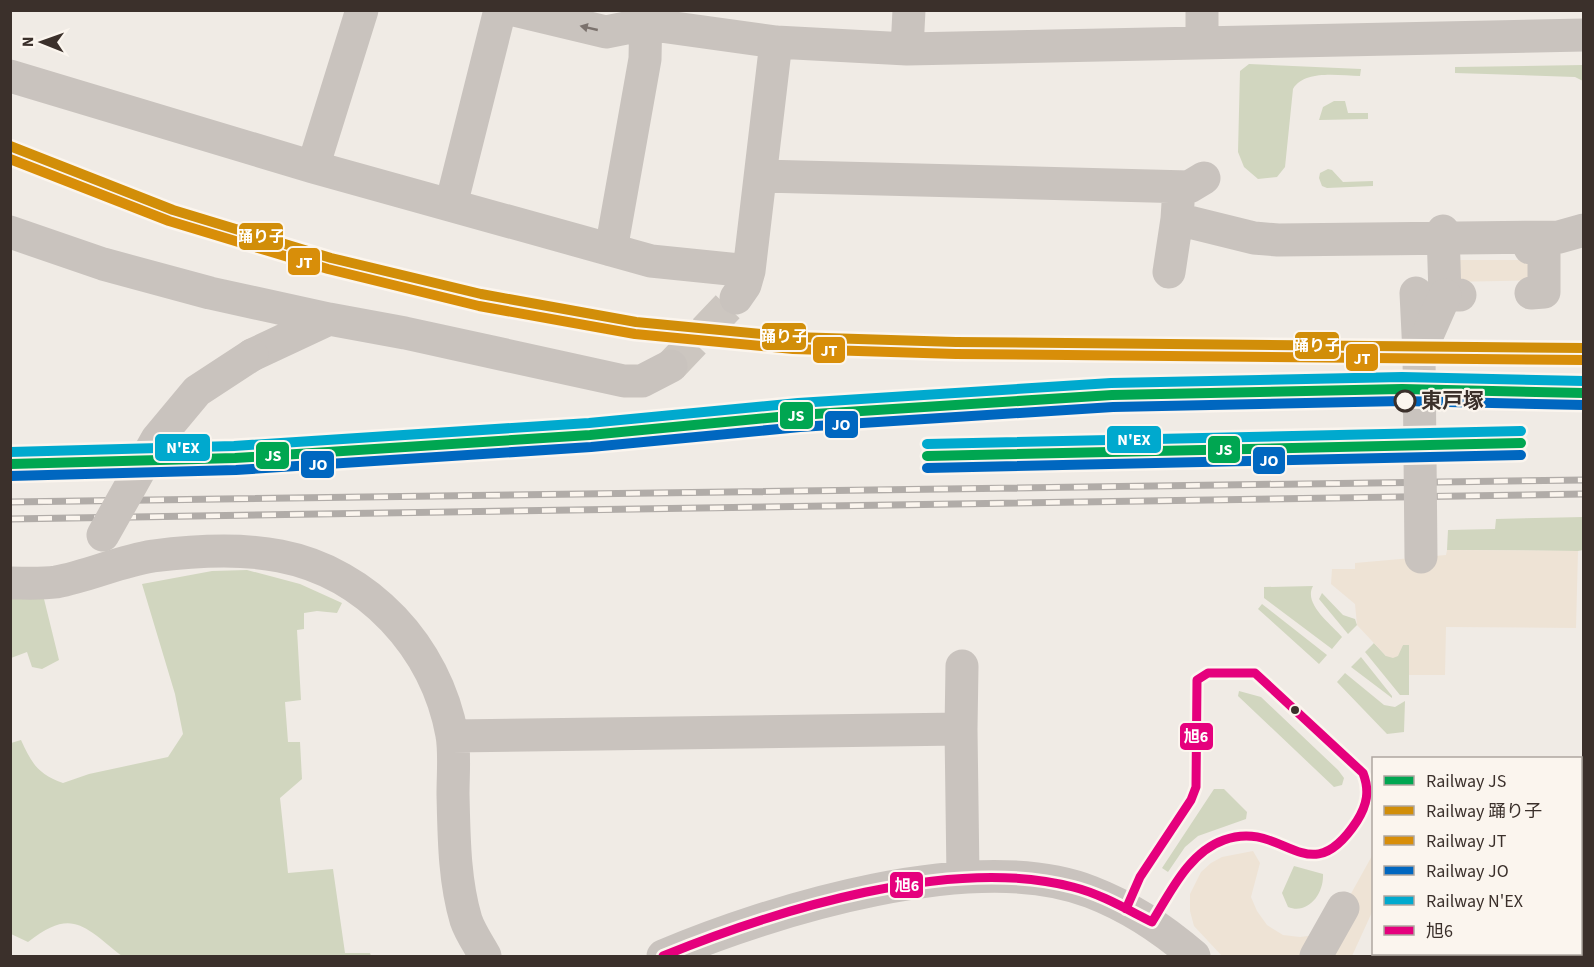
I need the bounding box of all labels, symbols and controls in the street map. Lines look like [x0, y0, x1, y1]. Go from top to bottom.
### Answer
north arrow [12, 12, 72, 72]
one-way arrow [579, 23, 598, 33]
text: N [17, 36, 39, 47]
line badge: 踊り子 [238, 222, 284, 251]
text: 踊り子 [237, 226, 285, 248]
line badge: JT [287, 247, 321, 276]
text: JT [295, 252, 313, 274]
line badge: 踊り子 [761, 322, 807, 351]
text: 踊り子 [760, 326, 808, 348]
line badge: 踊り子 [1294, 331, 1340, 360]
text: 踊り子 [1293, 335, 1341, 357]
line badge: JT [812, 336, 846, 364]
text: JT [820, 340, 838, 362]
line badge: JT [1345, 343, 1379, 372]
text: JT [1353, 348, 1371, 370]
place label: 東戸塚 [1421, 386, 1484, 416]
marker: 東戸塚 [1394, 390, 1416, 412]
line badge: JS [779, 401, 814, 430]
text: JS [787, 405, 805, 427]
line badge: JO [824, 410, 859, 439]
text: JO [831, 414, 851, 436]
line badge: N'EX [1106, 425, 1162, 454]
text: N'EX [1117, 429, 1151, 451]
line badge: N'EX [154, 433, 211, 462]
line badge: JS [1207, 435, 1241, 464]
text: N'EX [166, 437, 200, 459]
text: JS [1215, 439, 1233, 461]
line badge: JS [255, 441, 290, 470]
text: JS [264, 445, 282, 467]
line badge: JO [1252, 446, 1286, 475]
line badge: JO [300, 450, 335, 479]
text: JO [1259, 450, 1279, 472]
text: JO [308, 454, 328, 476]
unlabelled marker [1289, 704, 1301, 716]
line badge: 旭6 [1179, 722, 1214, 751]
text: 旭6 [1184, 726, 1208, 748]
legend [1372, 757, 1582, 955]
text: Railway JS [1426, 769, 1506, 794]
text: Railway 踊り子 [1426, 799, 1542, 824]
text: Railway JT [1426, 829, 1507, 854]
text: Railway JO [1426, 859, 1509, 884]
line badge: 旭6 [889, 871, 924, 899]
text: 旭6 [895, 875, 919, 897]
text: Railway N'EX [1426, 889, 1523, 914]
text: 旭6 [1426, 919, 1453, 944]

